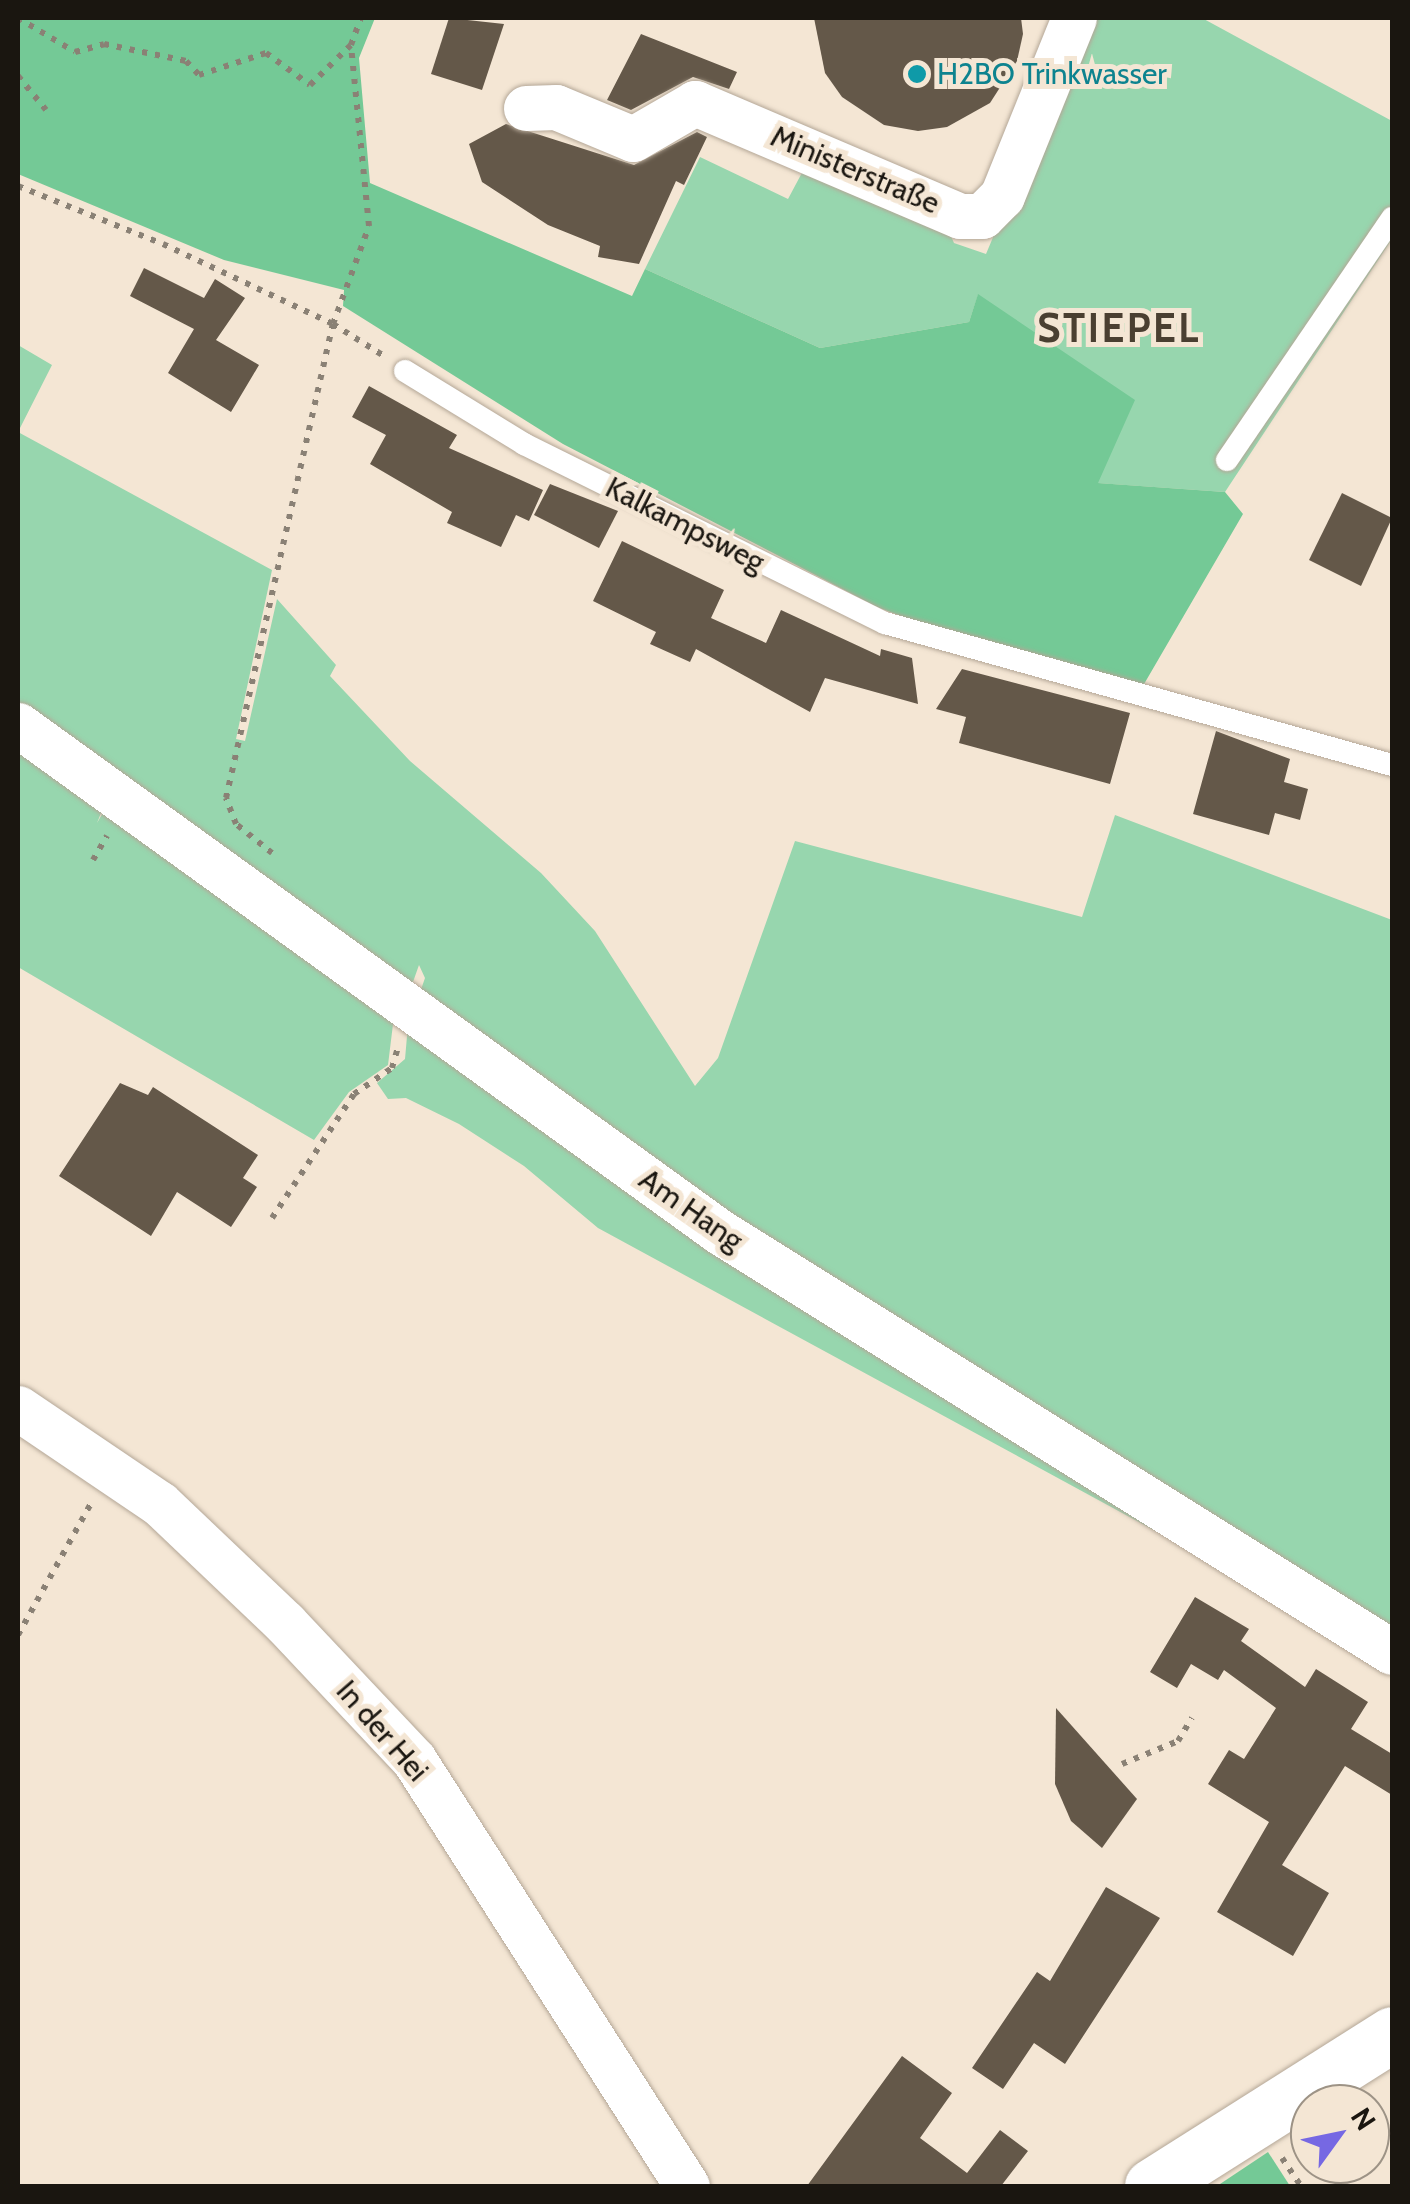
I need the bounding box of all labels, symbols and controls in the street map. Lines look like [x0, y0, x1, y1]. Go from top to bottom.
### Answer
place label: H2BO Trinkwasser [937, 56, 1167, 92]
marker: H2BO Trinkwasser [906, 63, 928, 85]
street label: Ministerstraße [765, 118, 945, 222]
district label: STIEPEL [1037, 304, 1201, 352]
street label: Kalkampsweg [600, 470, 770, 580]
street label: Am Hang [632, 1161, 750, 1259]
street label: In der Hei [329, 1673, 435, 1789]
north arrow [1290, 2084, 1390, 2184]
text: N [1344, 2101, 1383, 2136]

